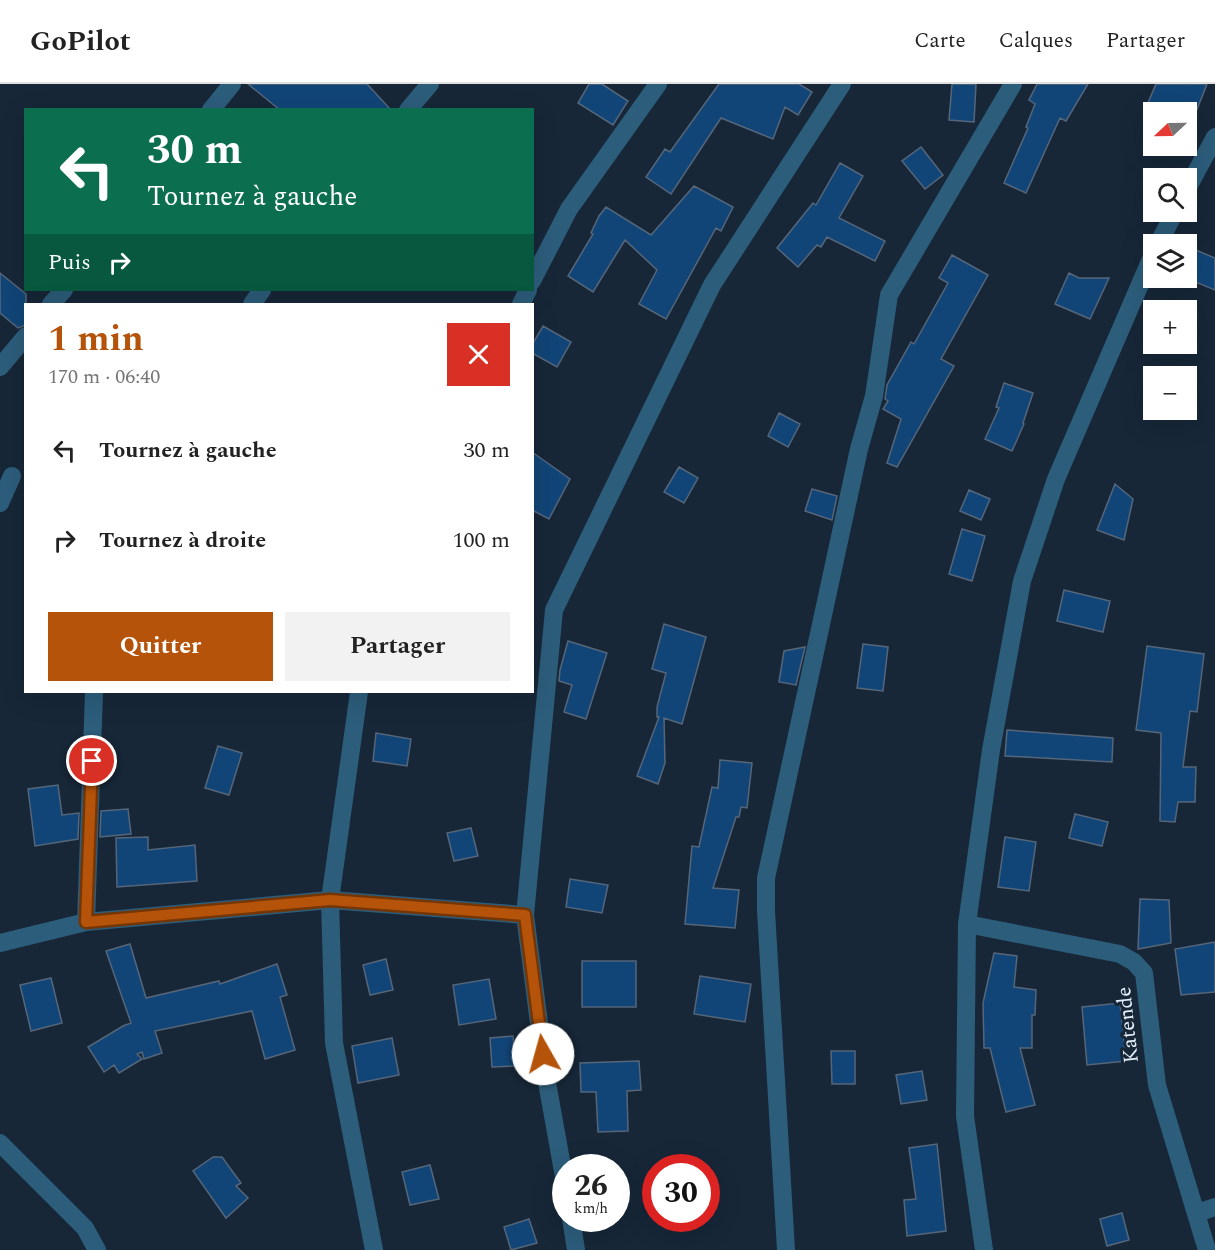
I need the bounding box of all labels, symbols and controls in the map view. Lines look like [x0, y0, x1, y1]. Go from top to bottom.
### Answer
text: GoPilot [30, 20, 131, 63]
text: Carte [914, 25, 966, 57]
text: Calques [999, 25, 1073, 57]
text: Partager [1106, 25, 1185, 57]
north arrow [1143, 102, 1197, 156]
map controls [1143, 102, 1197, 420]
text: 30 m [147, 119, 242, 182]
icon: left [48, 132, 126, 210]
button: search [1143, 168, 1197, 222]
text: Tournez à gauche [147, 176, 357, 218]
button: layers [1143, 234, 1197, 288]
text: Puis [48, 246, 91, 279]
icon: right [103, 246, 136, 279]
button: + [1143, 300, 1197, 354]
text: 1 min [48, 312, 144, 367]
button: close [447, 323, 510, 386]
text: 170 m · 06:40 [48, 362, 160, 392]
button: − [1143, 366, 1197, 420]
icon: left [48, 434, 81, 467]
text: Tournez à gauche [99, 434, 277, 467]
text: 30 m [464, 434, 510, 467]
icon: right [48, 524, 81, 557]
text: Tournez à droite [99, 524, 266, 557]
text: 100 m [453, 524, 510, 557]
button: Quitter [48, 612, 273, 681]
button: Partager [285, 612, 510, 681]
pin [66, 735, 117, 786]
icon: arrive [75, 744, 108, 777]
street label: Katende [1108, 985, 1148, 1065]
position arrow [511, 1022, 575, 1086]
speed limit sign: 30 [642, 1154, 720, 1232]
text: 26 [574, 1163, 608, 1209]
text: km/h [574, 1197, 608, 1220]

